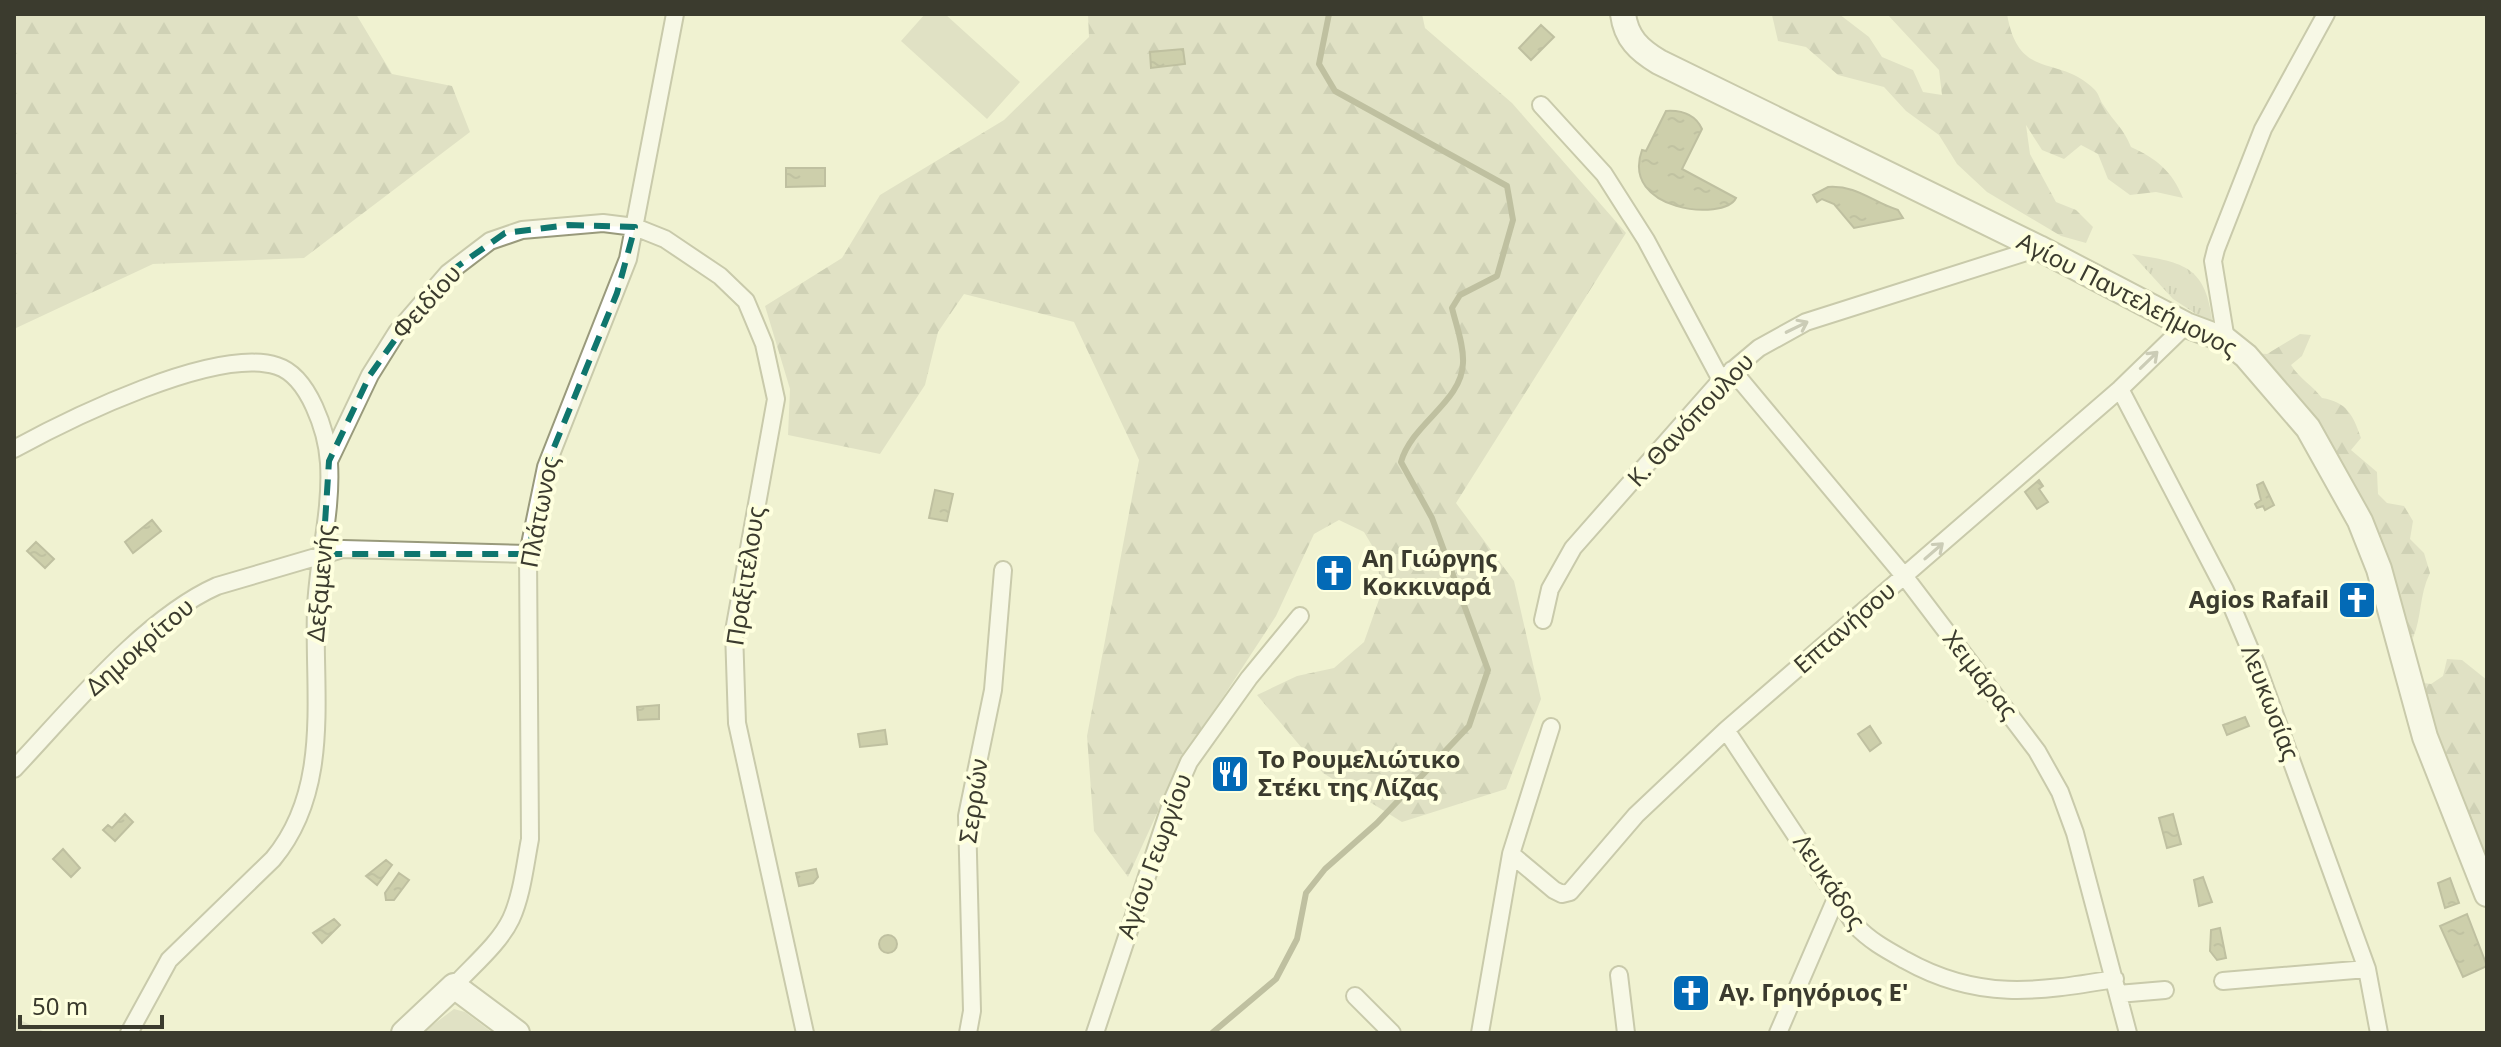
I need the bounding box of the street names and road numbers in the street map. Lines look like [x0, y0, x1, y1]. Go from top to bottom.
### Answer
street label: Αγίου Παντελεήμονος [2012, 224, 2243, 364]
street label: Φειδίου [384, 257, 468, 345]
street label: Κ. Θανόπουλου [1619, 345, 1761, 493]
street label: Πλάτωνος [512, 453, 565, 570]
street label: Πραξιτέλους [717, 504, 772, 648]
street label: Δεξαμενής [298, 523, 341, 643]
street label: Επτανήσου [1786, 573, 1902, 680]
street label: Δημοκρίτου [78, 589, 200, 702]
street label: Χειμάρας [1936, 623, 2026, 725]
street label: Λευκωσίας [2234, 640, 2308, 765]
street label: Σερρών [950, 756, 995, 845]
street label: Αγίου Γεωργίου [1108, 768, 1199, 943]
street label: Λευκάδος [1786, 827, 1874, 935]

